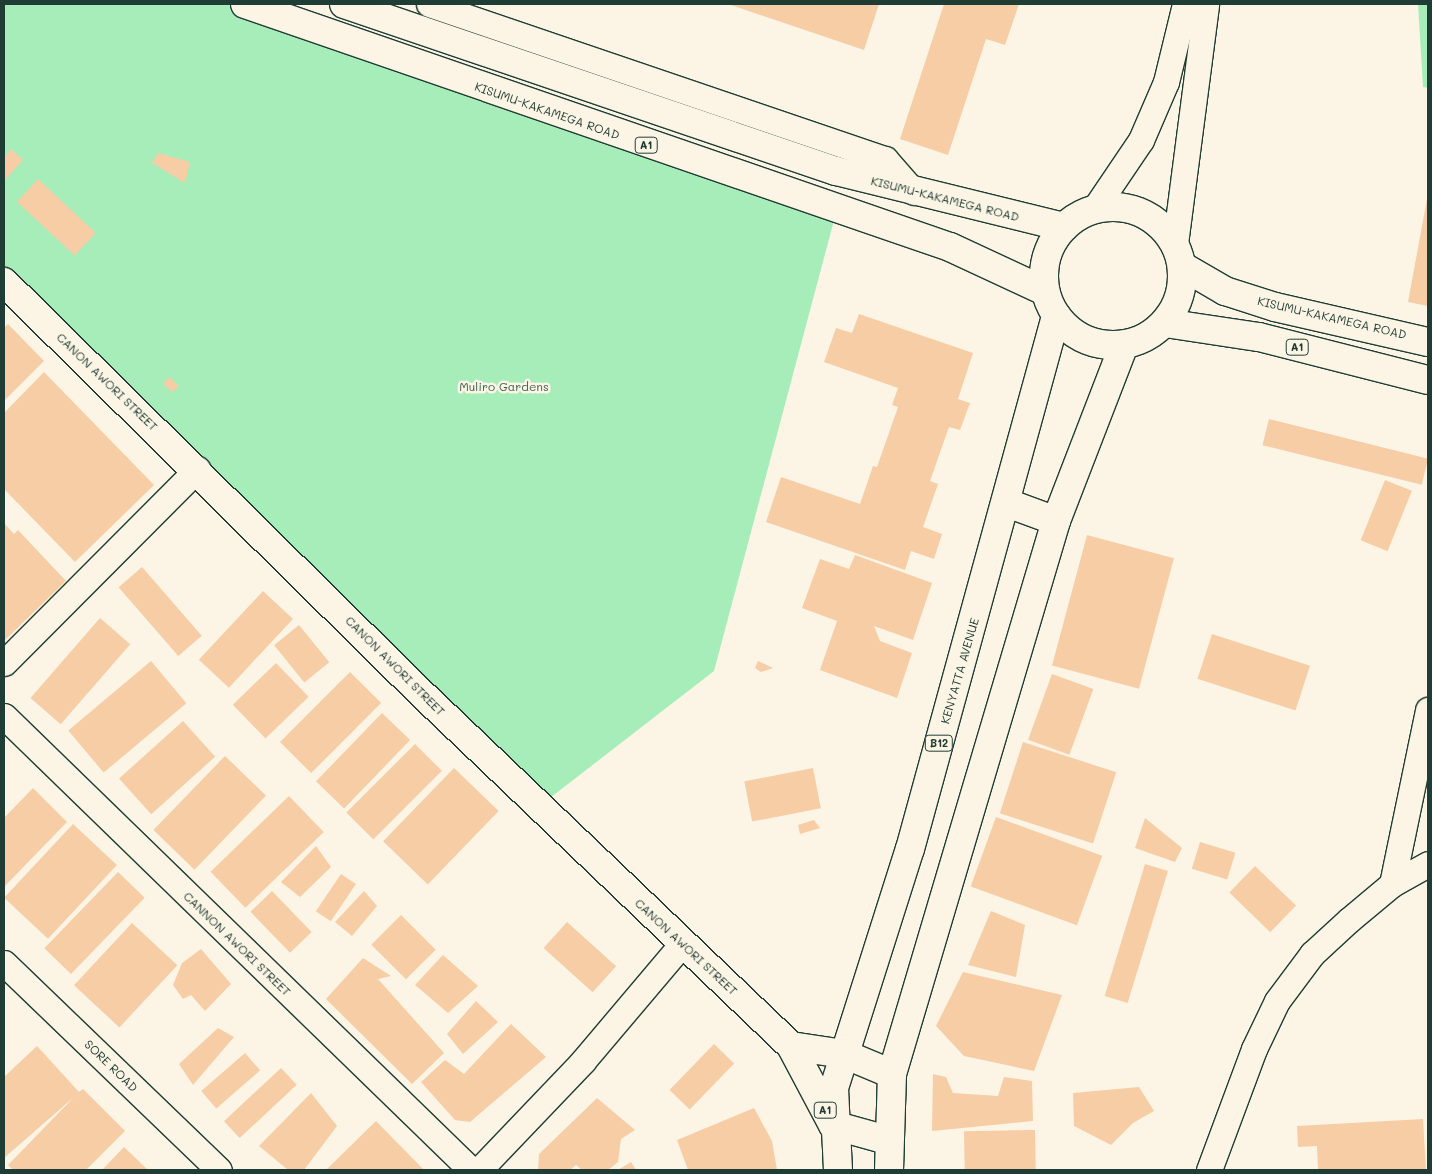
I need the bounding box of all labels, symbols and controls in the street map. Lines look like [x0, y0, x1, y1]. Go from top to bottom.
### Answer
street label: KISUMU-KAKAMEGA ROAD [473, 79, 621, 143]
road number: A1 [634, 136, 658, 154]
street label: KISUMU-KAKAMEGA ROAD [869, 174, 1021, 224]
street label: KISUMU-KAKAMEGA ROAD [1256, 294, 1408, 342]
street label: CANON AWORI STREET [54, 330, 160, 434]
road number: A1 [1284, 338, 1310, 356]
park label: Muliro Gardens [459, 380, 549, 394]
street label: CANON AWORI STREET [342, 613, 448, 719]
street label: KENYATTA AVENUE [938, 616, 982, 726]
road number: B12 [924, 734, 954, 751]
street label: CANNON AWORI STREET [180, 889, 294, 999]
street label: CANON AWORI STREET [632, 896, 740, 998]
street label: SORE ROAD [81, 1037, 141, 1095]
road number: A1 [812, 1102, 838, 1118]

